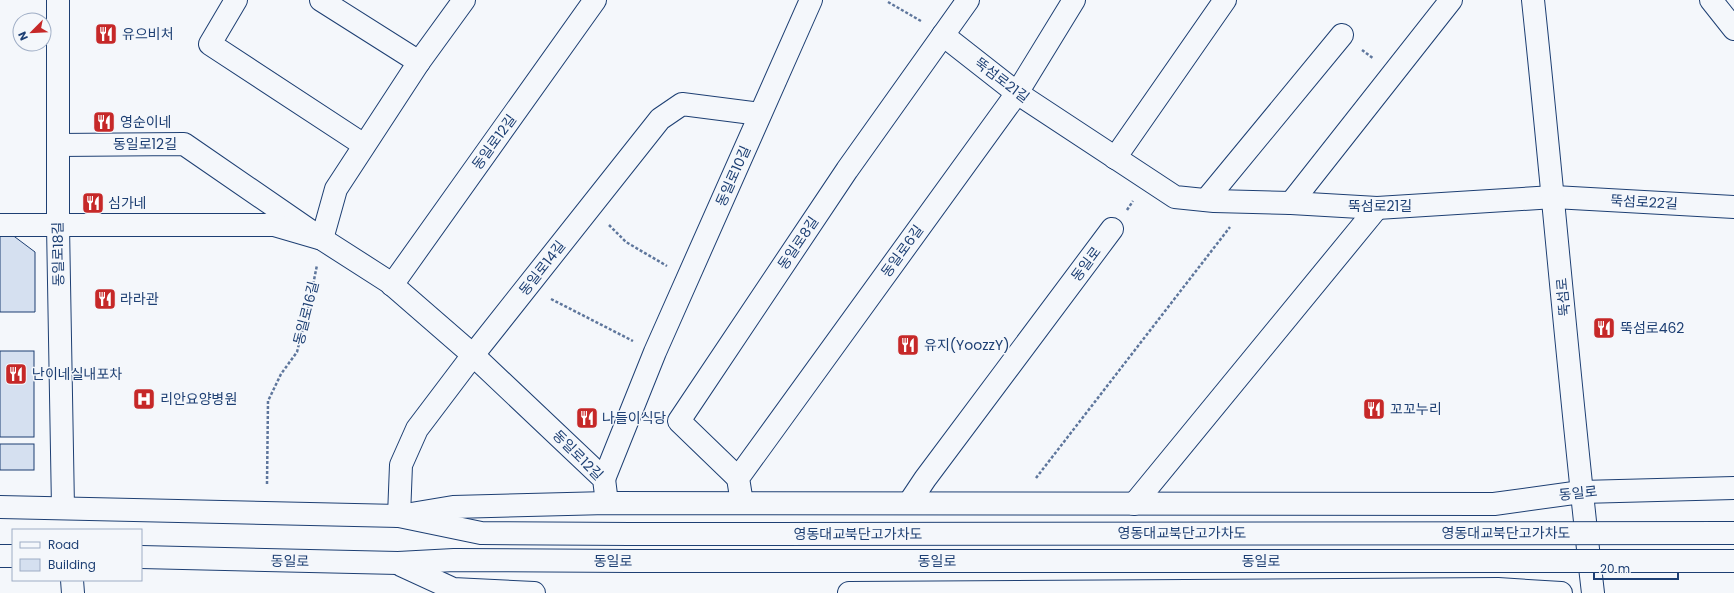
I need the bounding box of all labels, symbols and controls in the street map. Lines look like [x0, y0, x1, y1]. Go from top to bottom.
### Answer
north arrow [12, 12, 52, 52]
restaurant icon: 유으비처 [93, 21, 119, 47]
place label: 유으비처 [122, 24, 174, 44]
text: N [14, 29, 32, 43]
street label: 뚝섬로21길 [970, 53, 1034, 107]
restaurant icon: 영순이네 [91, 109, 117, 135]
street label: 동일로12길 [467, 110, 521, 174]
place label: 영순이네 [120, 112, 172, 132]
street label: 동일로12길 [113, 134, 177, 154]
street label: 동일로10길 [711, 142, 755, 210]
restaurant icon: 심가네 [80, 190, 106, 216]
street label: 뚝섬로22길 [1610, 190, 1678, 214]
place label: 심가네 [108, 193, 147, 213]
street label: 뚝섬로21길 [1348, 196, 1412, 216]
street label: 동일로8길 [773, 212, 823, 274]
street label: 동일로18길 [47, 221, 69, 287]
street label: 동일로6길 [876, 221, 928, 281]
street label: 동일로14길 [514, 236, 570, 300]
street label: 동일로 [1066, 242, 1106, 285]
street label: 뚝섬로 [1551, 277, 1575, 317]
street label: 동일로16길 [288, 279, 324, 347]
restaurant icon: 라라관 [92, 286, 118, 312]
place label: 라라관 [120, 289, 159, 309]
restaurant icon: 뚝섬로462 [1591, 315, 1617, 341]
place label: 뚝섬로462 [1620, 318, 1684, 338]
restaurant icon: 유지(YoozzY) [895, 332, 921, 358]
place label: 유지(YoozzY) [924, 335, 1009, 355]
restaurant icon: 난이네실내포차 [3, 361, 29, 387]
place label: 난이네실내포차 [32, 364, 122, 384]
hospital icon: 리안요양병원 [131, 386, 157, 412]
place label: 리안요양병원 [160, 389, 237, 409]
restaurant icon: 꼬꼬누리 [1361, 396, 1387, 422]
place label: 꼬꼬누리 [1390, 399, 1442, 419]
restaurant icon: 나들이식당 [574, 405, 600, 431]
place label: 나들이식당 [602, 408, 667, 428]
street label: 동일로12길 [548, 425, 608, 485]
street label: 동일로 [1558, 481, 1598, 505]
street label: 영동대교북단고가차도 [1118, 523, 1247, 543]
street label: 영동대교북단고가차도 [1442, 523, 1571, 543]
street label: 영동대교북단고가차도 [794, 524, 923, 544]
legend [12, 529, 142, 581]
text: Road [48, 536, 79, 553]
street label: 동일로 [271, 551, 310, 571]
street label: 동일로 [594, 551, 632, 571]
street label: 동일로 [918, 551, 956, 571]
street label: 동일로 [1242, 551, 1280, 571]
scale bar [1594, 555, 1678, 581]
text: Building [48, 556, 96, 573]
text: 20 m [1600, 560, 1630, 577]

